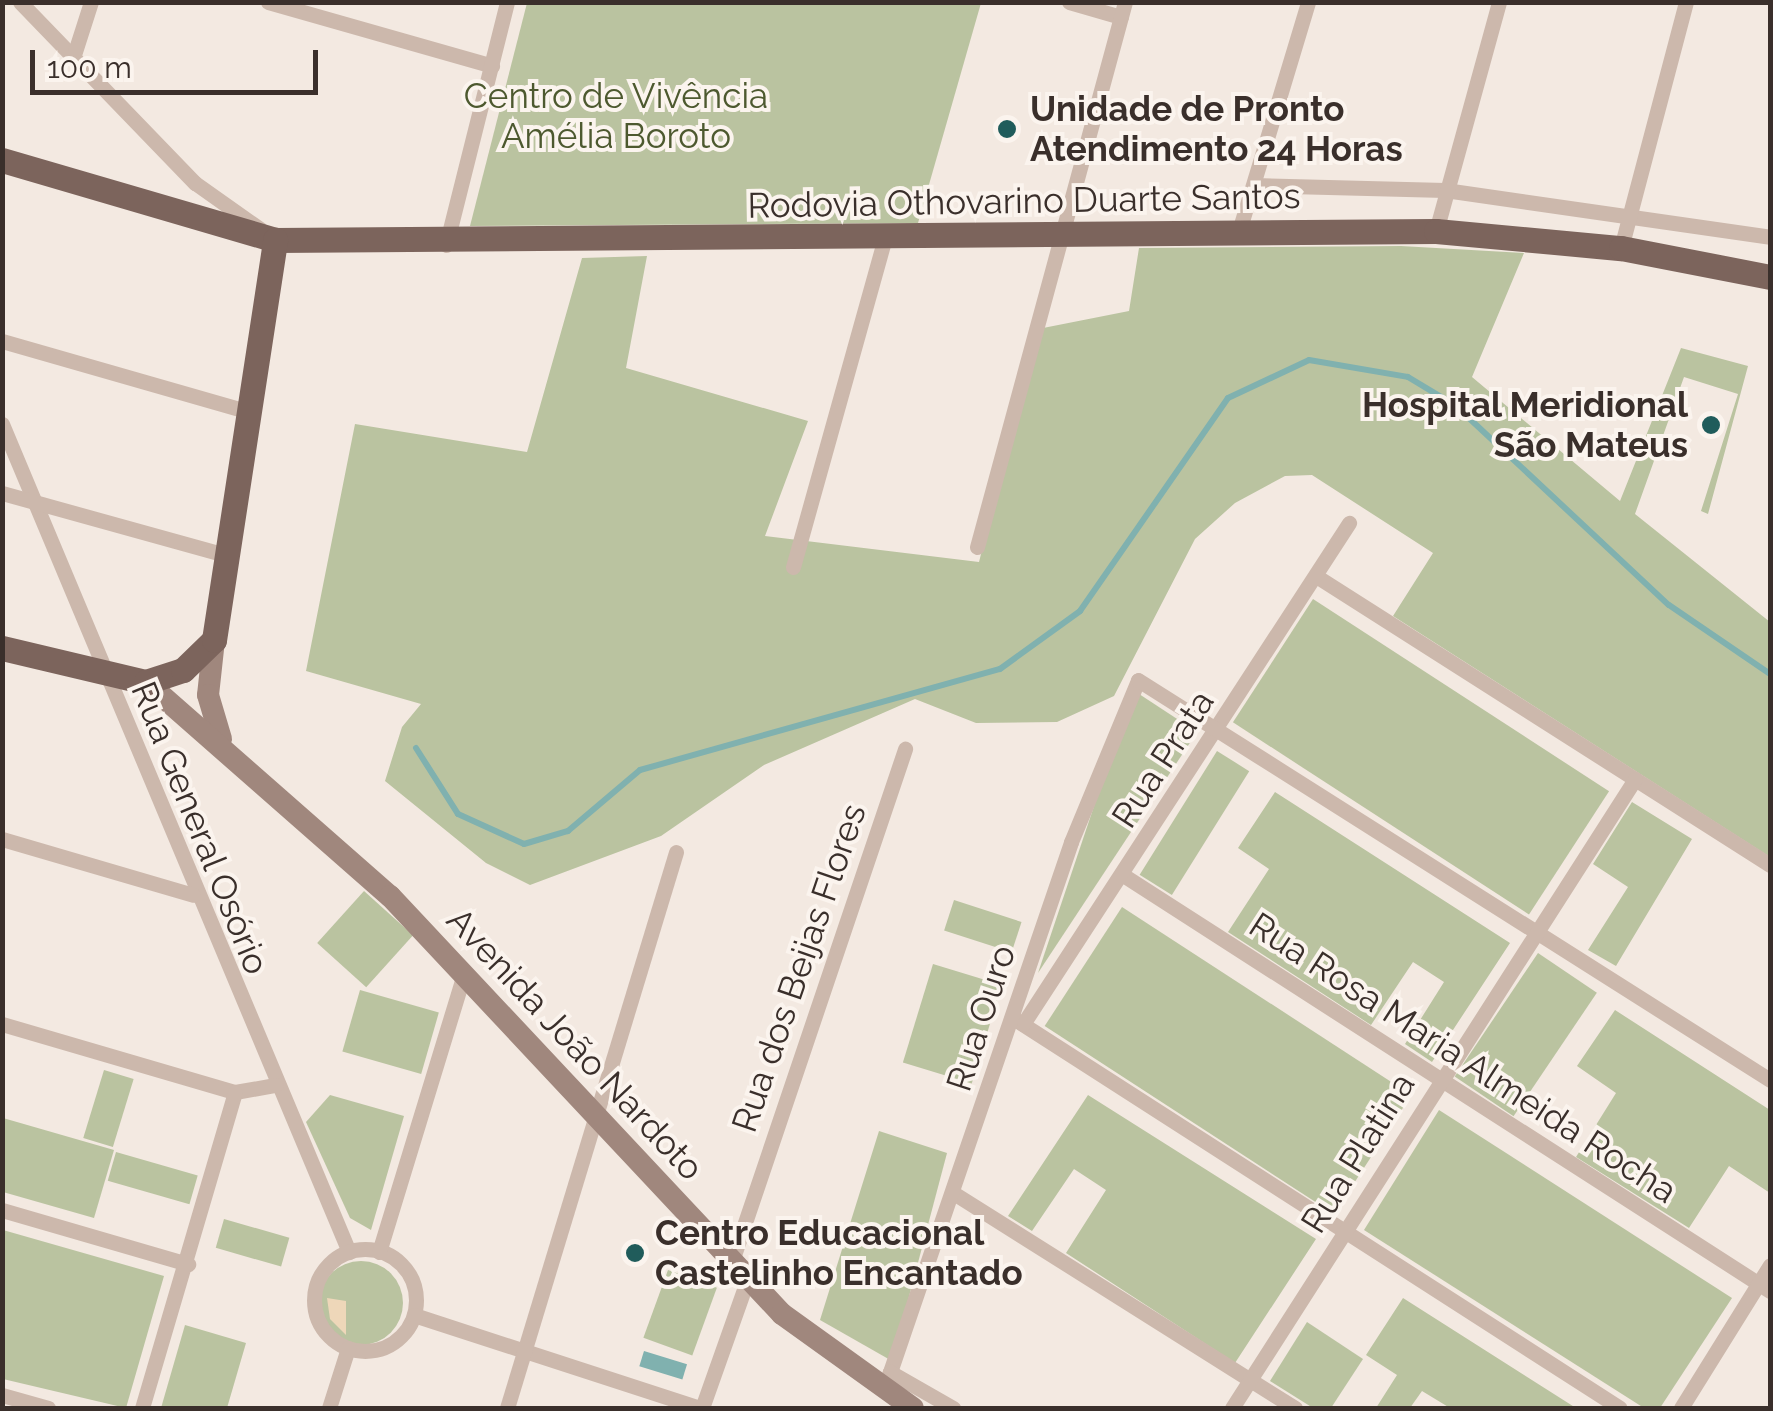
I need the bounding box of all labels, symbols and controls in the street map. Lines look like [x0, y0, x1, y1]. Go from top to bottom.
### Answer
scale bar [35, 30, 322, 92]
text: 100 m [47, 50, 132, 85]
park label: Centro de Vivência Amélia Boroto [463, 75, 769, 157]
place label: Unidade de Pronto Atendimento 24 Horas [1030, 88, 1403, 170]
marker: Unidade de Pronto Atendimento 24 Horas [994, 116, 1020, 142]
street label: Rodovia Othovarino Duarte Santos [747, 175, 1301, 227]
place label: Hospital Meridional São Mateus [1361, 384, 1688, 466]
marker: Hospital Meridional São Mateus [1698, 412, 1724, 438]
street label: Rua General Osório [122, 675, 278, 981]
street label: Rua Prata [1103, 683, 1223, 835]
street label: Rua dos Beijas Flores [723, 798, 875, 1138]
street label: Avenida João Nardoto [438, 899, 712, 1189]
street label: Rua Rosa Maria Almeida Rocha [1241, 904, 1685, 1212]
street label: Rua Ouro [938, 940, 1024, 1096]
street label: Rua Platina [1292, 1065, 1424, 1241]
place label: Centro Educacional Castelinho Encantado [655, 1212, 1023, 1294]
marker: Centro Educacional Castelinho Encantado [624, 1242, 646, 1264]

